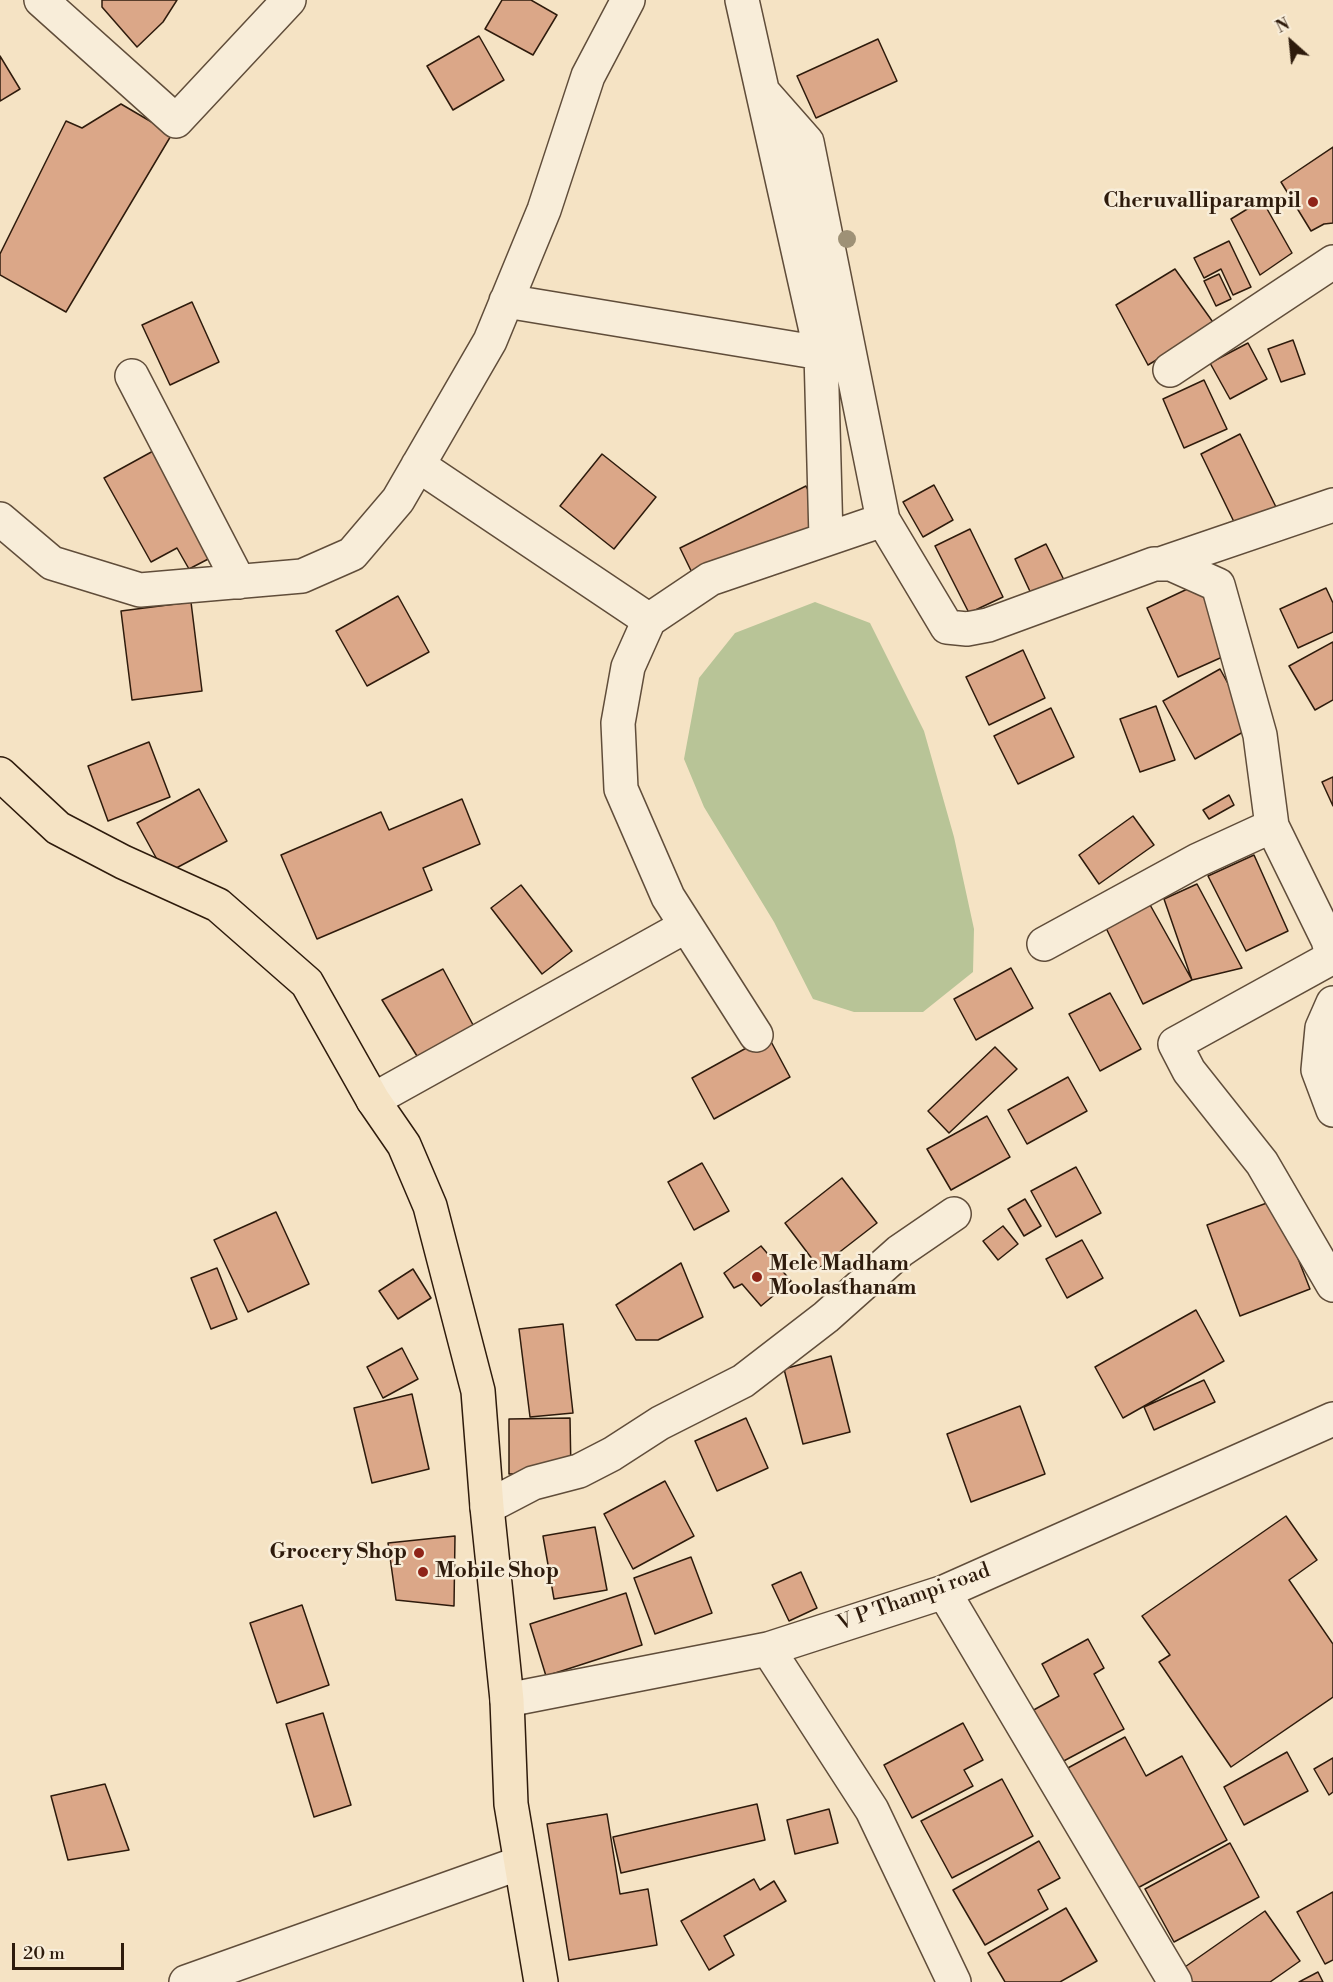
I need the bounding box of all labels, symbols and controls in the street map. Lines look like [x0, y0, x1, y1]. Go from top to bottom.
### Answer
north arrow [1261, 12, 1321, 72]
text: N [1273, 14, 1293, 38]
place label: Cheruvalliparampil [1103, 189, 1301, 215]
marker: Cheruvalliparampil [1306, 195, 1320, 209]
place label: Mele Madham Moolasthanam [769, 1252, 916, 1302]
marker: Mele Madham Moolasthanam [750, 1270, 764, 1284]
place label: Grocery Shop [270, 1540, 407, 1566]
marker: Grocery Shop [412, 1546, 426, 1560]
place label: Mobile Shop [435, 1559, 559, 1585]
street label: V P Thampi road [834, 1559, 994, 1637]
marker: Mobile Shop [416, 1565, 430, 1579]
scale bar [15, 1931, 128, 1969]
text: 20 m [23, 1942, 65, 1965]

